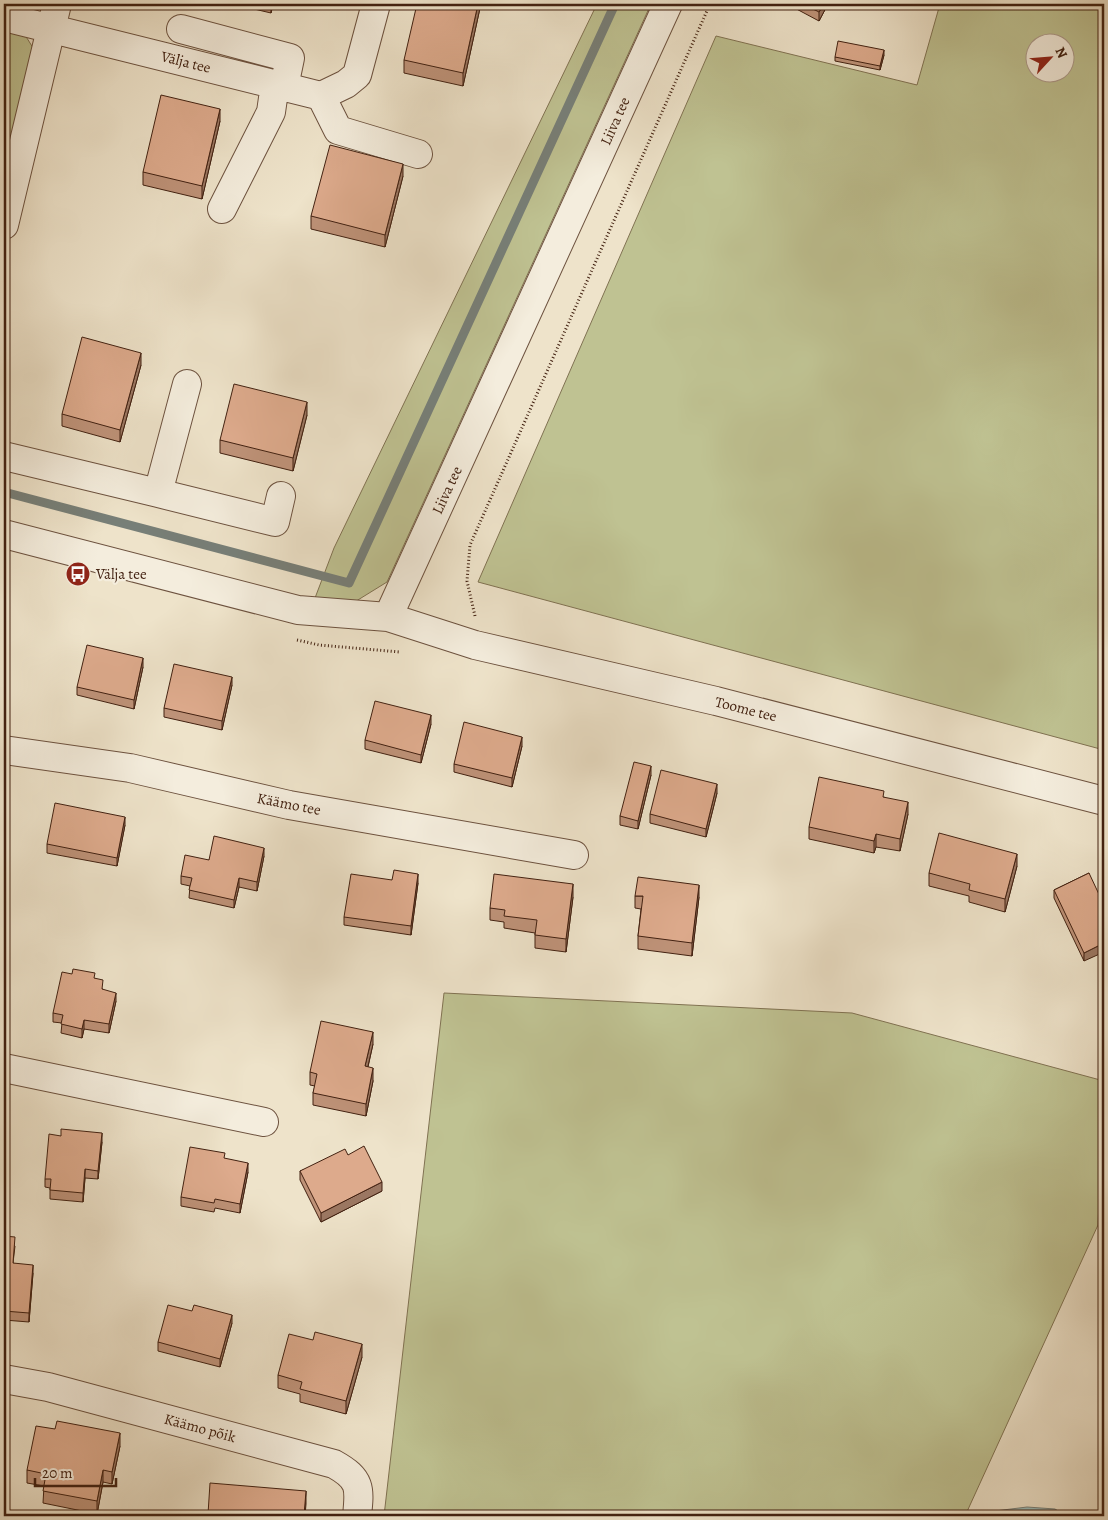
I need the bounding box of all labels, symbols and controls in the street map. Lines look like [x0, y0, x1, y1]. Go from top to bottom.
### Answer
north arrow [1026, 32, 1076, 82]
text: N [1050, 44, 1072, 61]
street label: Välja tee [158, 46, 213, 78]
street label: Liiva tee [596, 93, 635, 148]
street label: Liiva tee [427, 462, 467, 517]
bus stop icon: Välja tee [65, 561, 91, 587]
place label: Välja tee [95, 564, 147, 584]
street label: Toome tee [713, 692, 779, 726]
street label: Käämo tee [255, 788, 323, 820]
street label: Käämo põik [162, 1409, 238, 1447]
scale bar [35, 1455, 116, 1487]
text: 20 m [42, 1463, 73, 1483]

